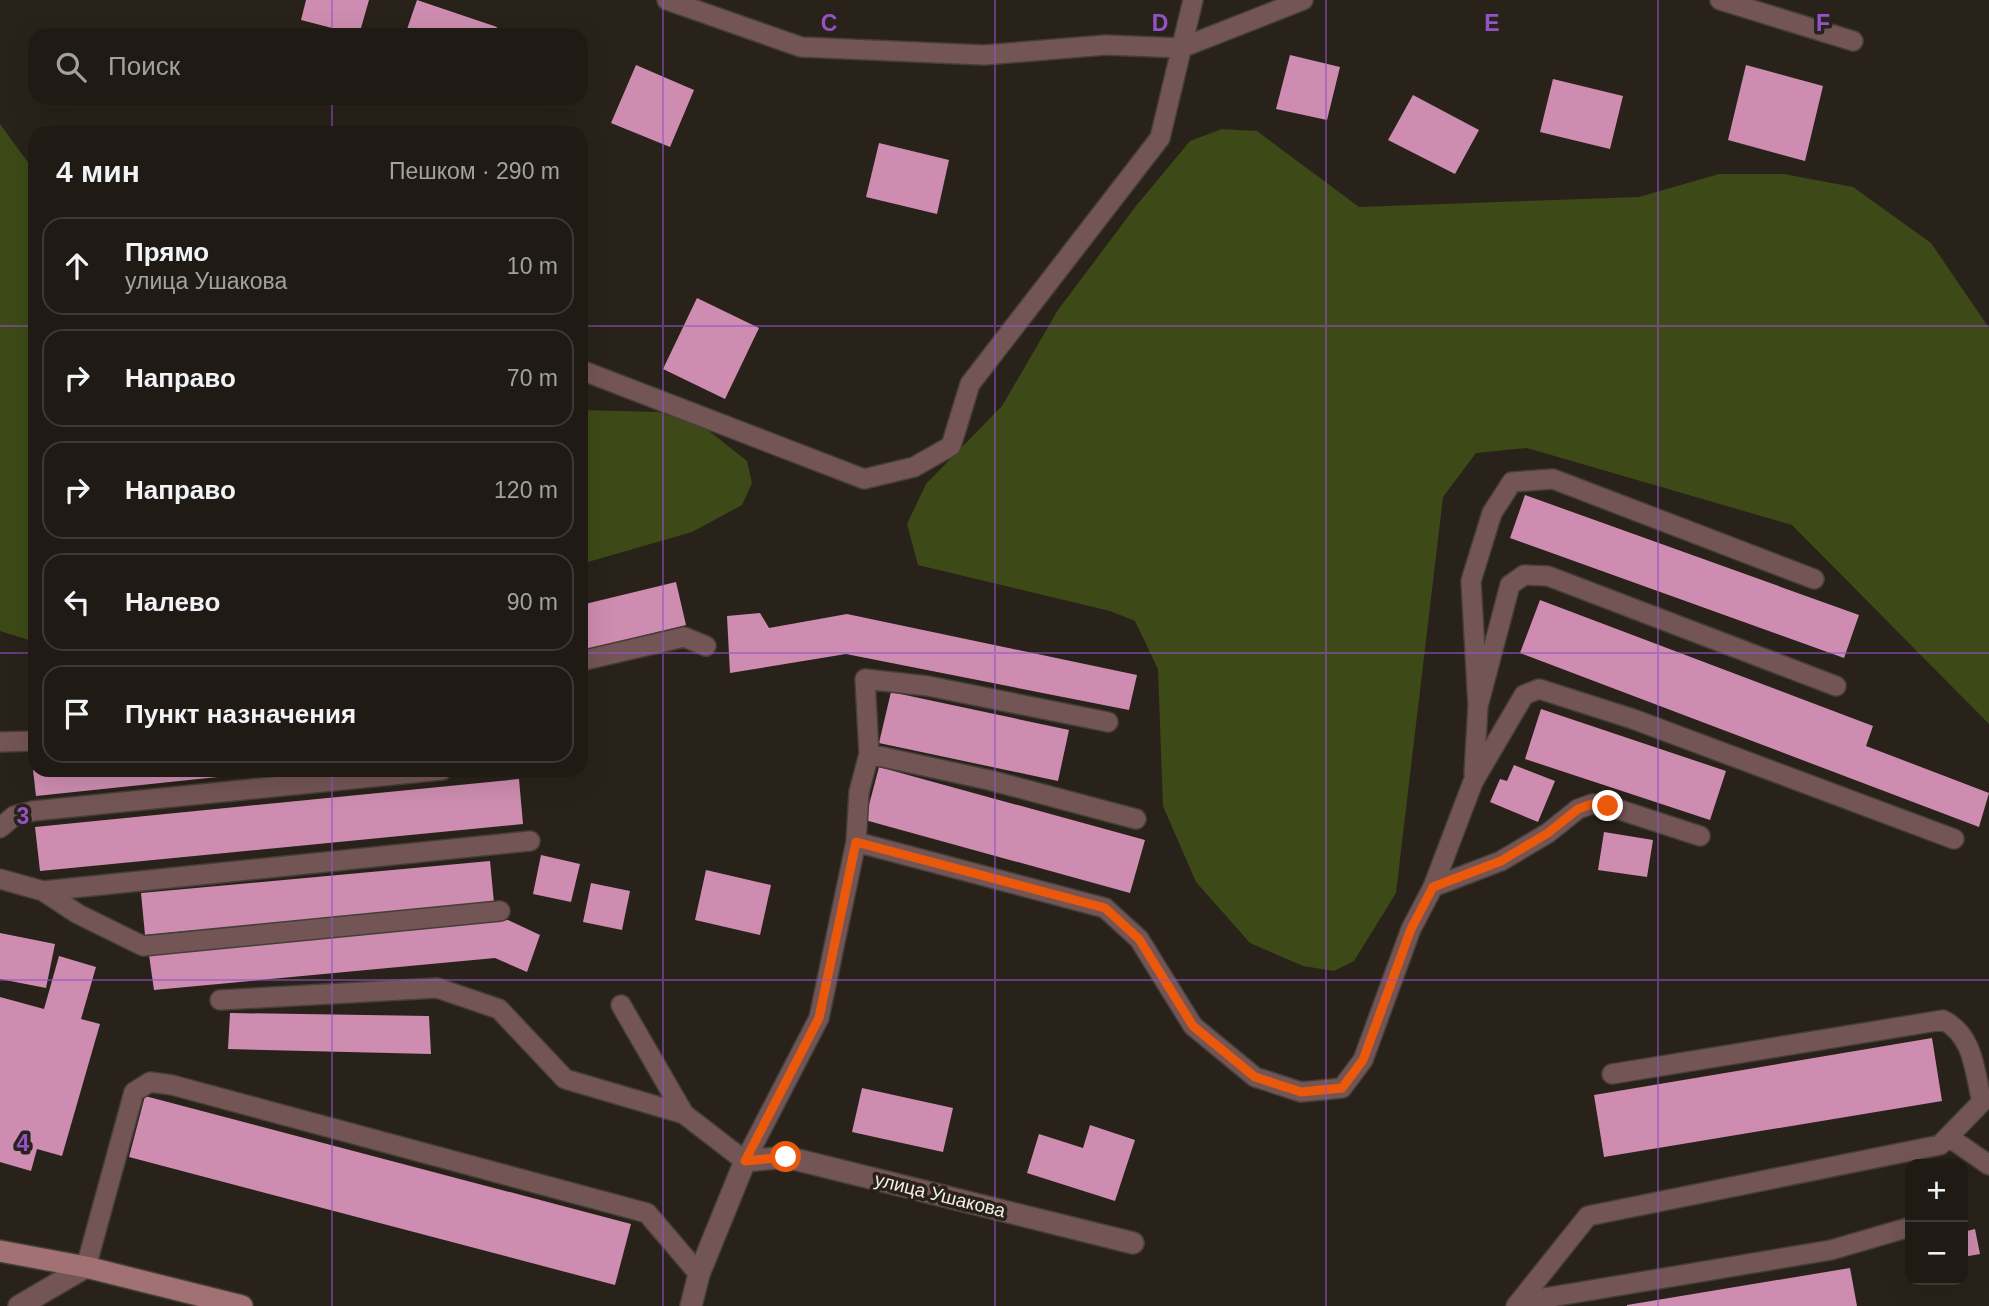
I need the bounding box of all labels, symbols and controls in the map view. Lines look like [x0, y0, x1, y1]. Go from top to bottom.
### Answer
text: C [821, 10, 837, 36]
text: D [1152, 10, 1168, 36]
text: E [1484, 10, 1500, 36]
text: F [1816, 10, 1830, 36]
search box [28, 28, 588, 105]
icon: search [52, 48, 90, 86]
text: Поиск [108, 51, 180, 81]
text: 4 мин [56, 155, 140, 188]
text: Пешком · 290 m [389, 158, 560, 184]
text: Прямо [125, 237, 209, 267]
icon: ahead [58, 247, 96, 285]
text: 10 m [507, 253, 558, 279]
text: улица Ушакова [125, 268, 287, 294]
icon: right [58, 359, 96, 397]
text: Направо [125, 363, 236, 393]
text: 70 m [507, 365, 558, 391]
icon: right [58, 471, 96, 509]
text: Направо [125, 475, 236, 505]
text: 120 m [494, 477, 558, 503]
icon: left [58, 583, 96, 621]
text: Налево [125, 587, 220, 617]
text: 90 m [507, 589, 558, 615]
icon: arrive [58, 695, 96, 733]
text: Пункт назначения [125, 699, 356, 729]
route end [1592, 790, 1623, 821]
text: 3 [17, 803, 29, 829]
text: 4 [17, 1130, 30, 1156]
route start [770, 1141, 801, 1172]
map controls [1905, 1159, 1968, 1285]
button: + [1905, 1159, 1968, 1222]
street label: улица Ушакова [872, 1169, 1008, 1222]
button: − [1905, 1222, 1968, 1285]

